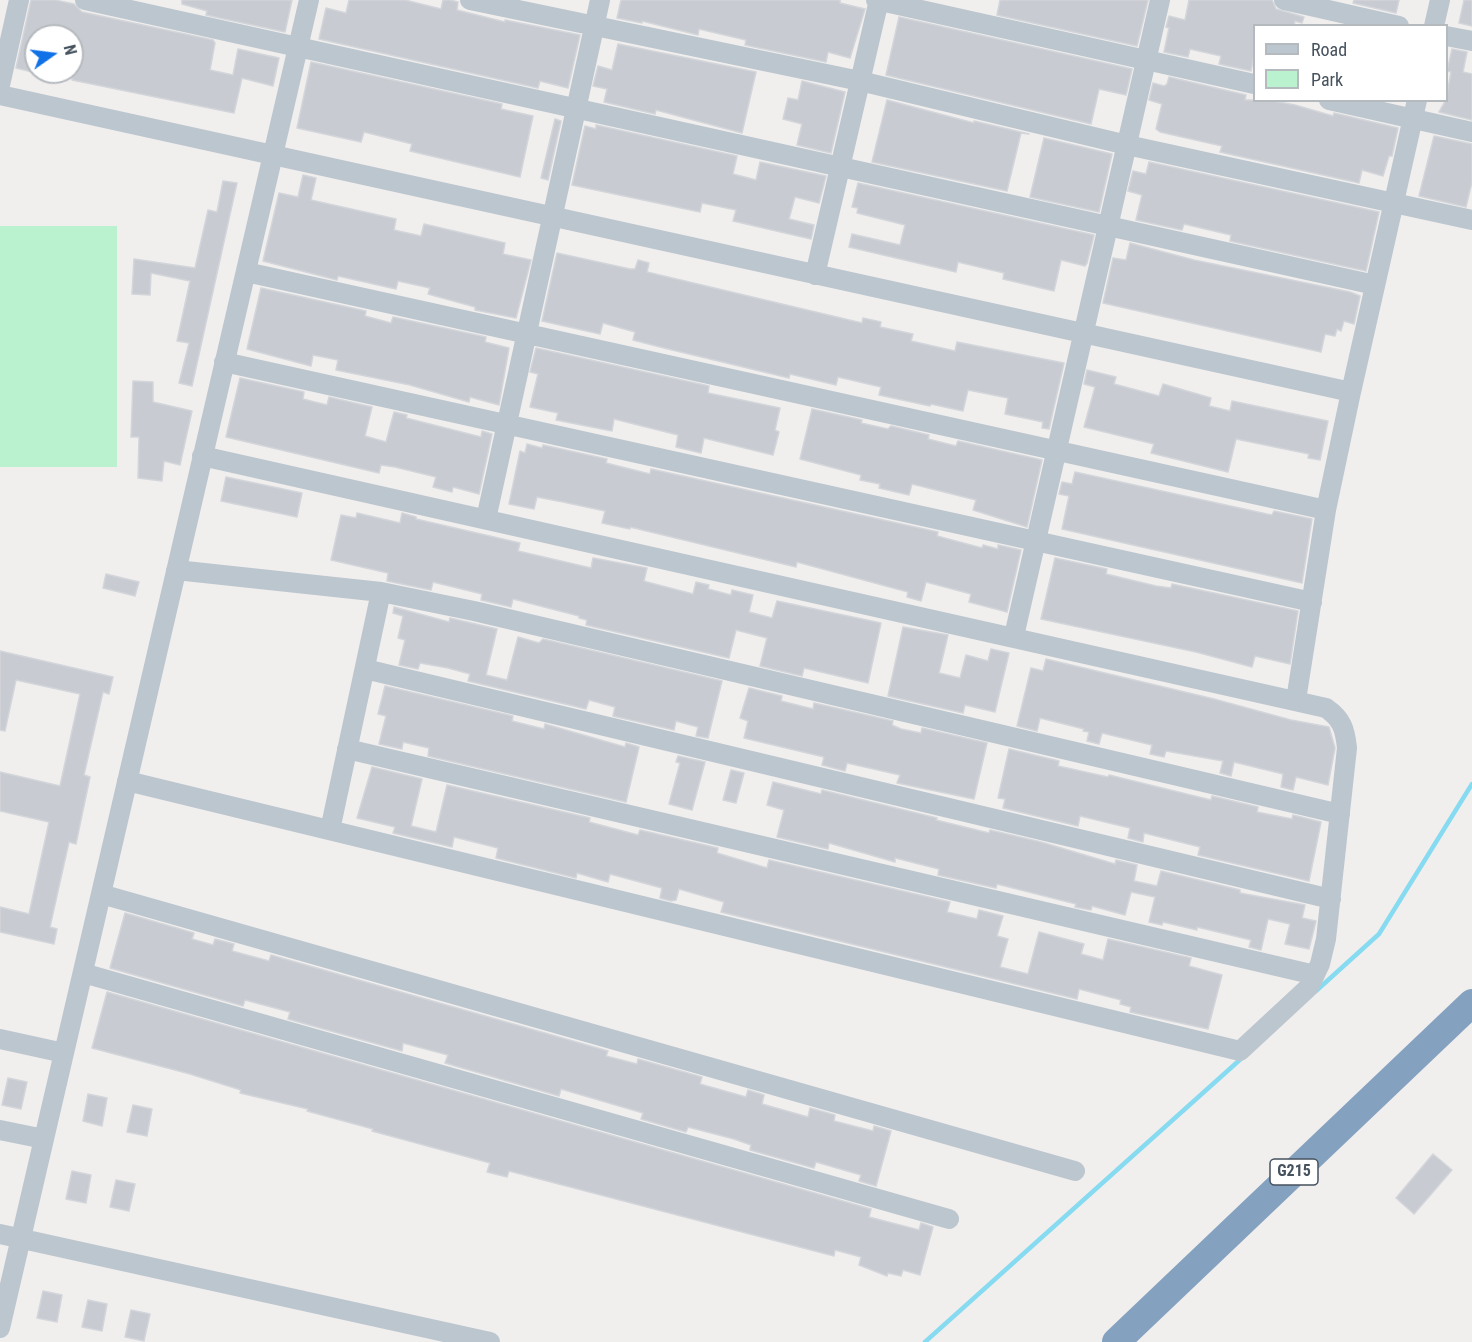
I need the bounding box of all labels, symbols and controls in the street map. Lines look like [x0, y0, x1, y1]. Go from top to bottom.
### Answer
north arrow [24, 24, 84, 84]
legend [1253, 24, 1448, 102]
text: Road [1311, 39, 1347, 60]
text: N [60, 43, 80, 57]
text: Park [1311, 69, 1343, 90]
road number: G215 [1270, 1159, 1318, 1185]

